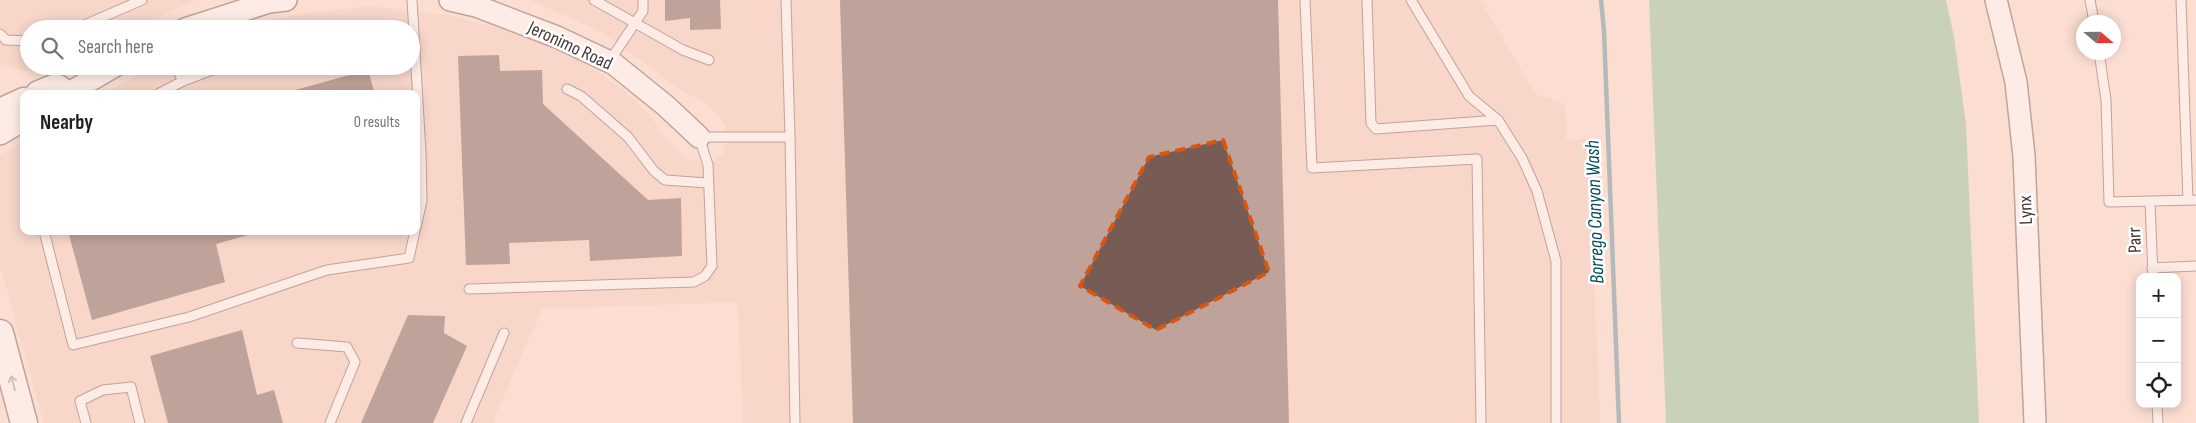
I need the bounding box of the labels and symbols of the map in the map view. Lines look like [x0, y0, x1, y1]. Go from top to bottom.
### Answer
north arrow [2076, 15, 2121, 60]
street label: Jeronimo Road [523, 16, 616, 76]
water label: Borrego Canyon Wash [1581, 140, 1609, 284]
street label: Lynx [2014, 195, 2038, 225]
street label: Parr [2123, 226, 2147, 253]
one-way arrow [8, 375, 18, 391]

